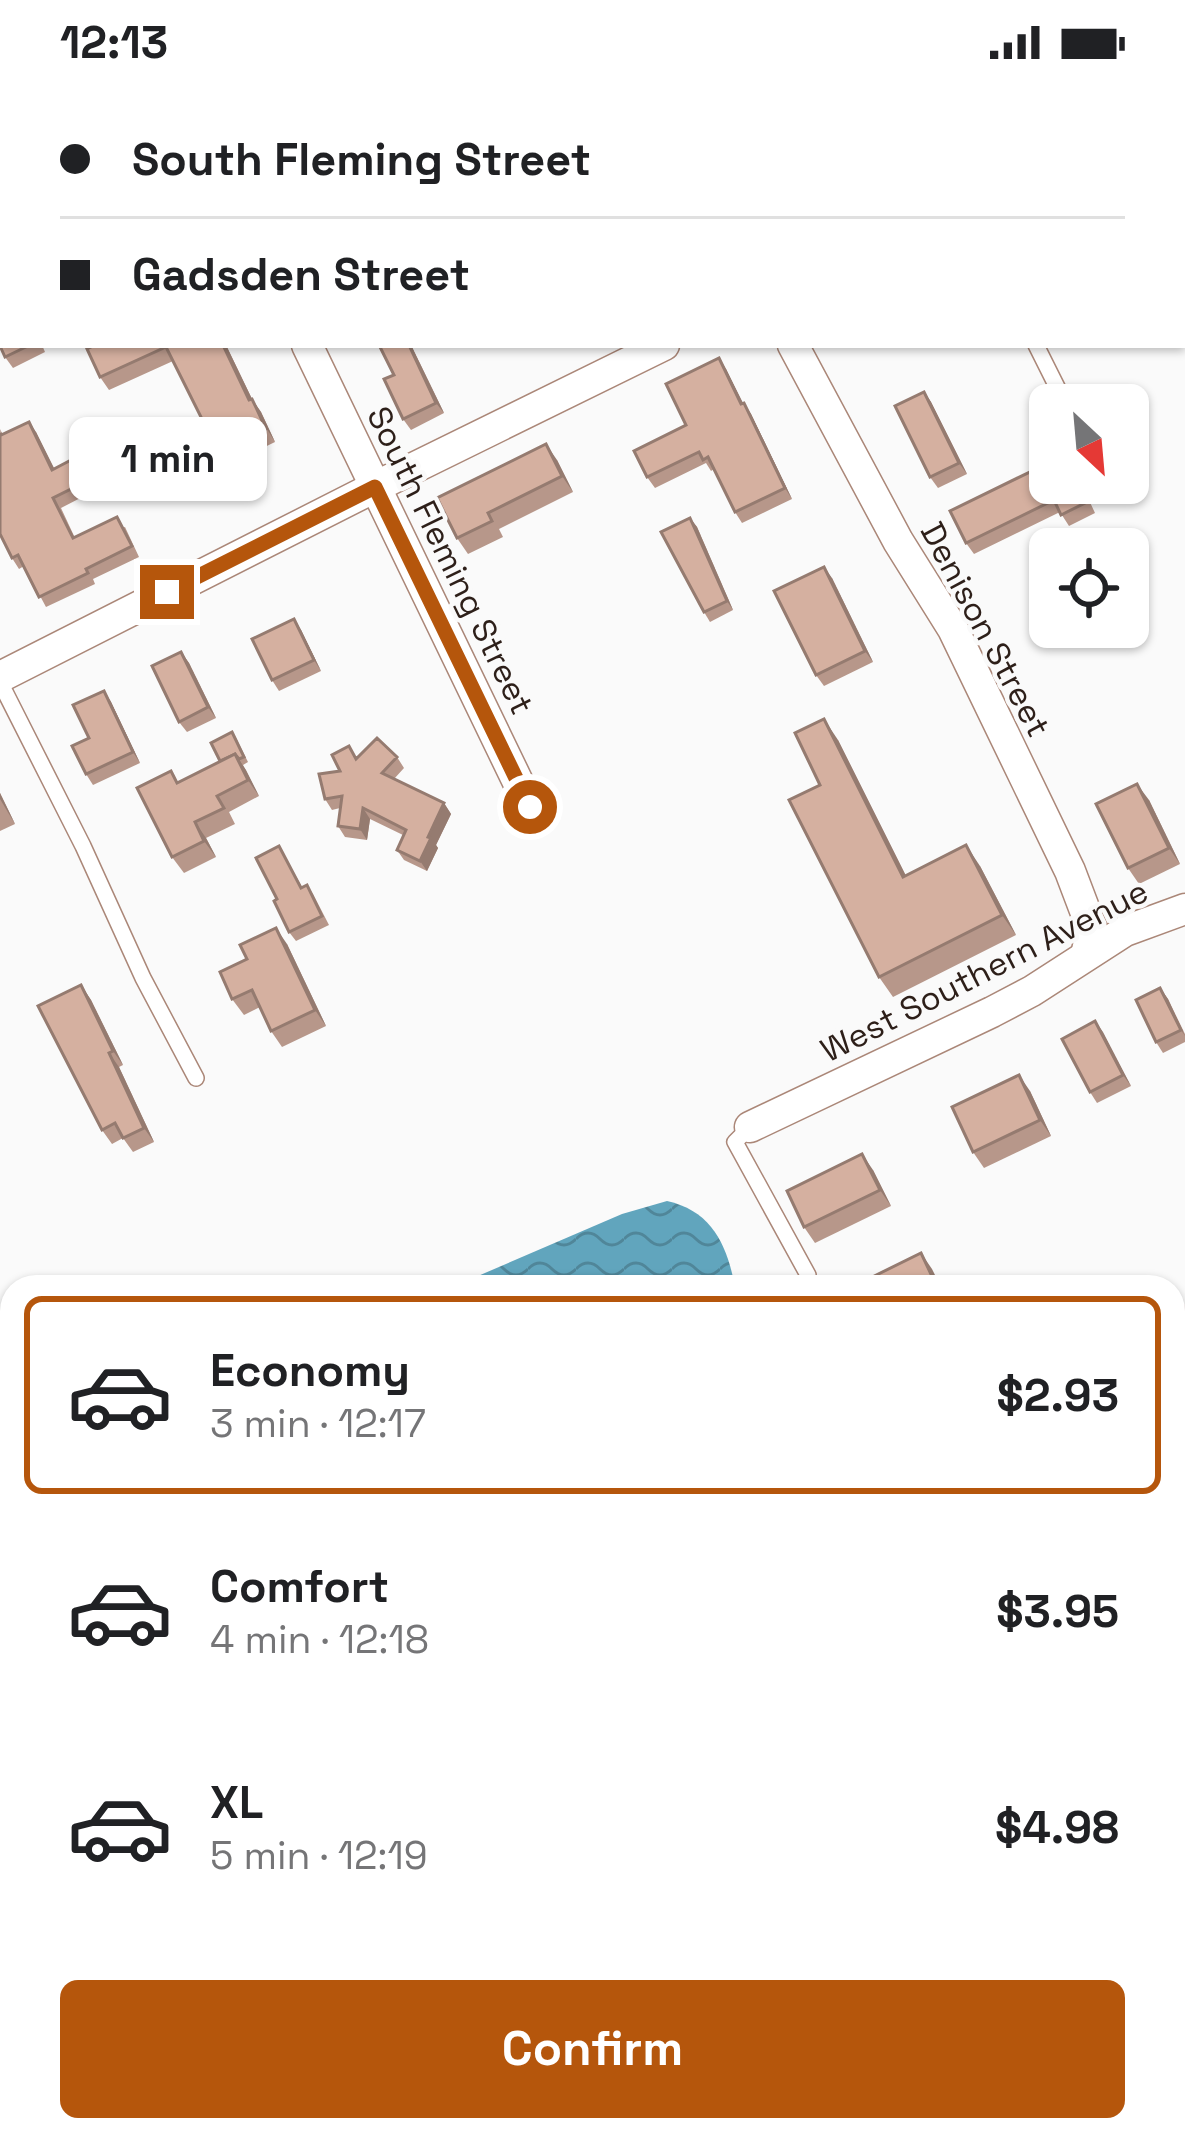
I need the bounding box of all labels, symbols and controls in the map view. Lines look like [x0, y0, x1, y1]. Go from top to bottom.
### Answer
text: 12:13 [60, 14, 168, 71]
text: South Fleming Street [132, 131, 591, 188]
text: Gadsden Street [132, 246, 470, 303]
north arrow [1029, 384, 1149, 504]
map controls [1029, 384, 1149, 648]
street label: South Fleming Street [357, 400, 543, 721]
callout: 1 min [68, 418, 266, 502]
text: 1 min [120, 434, 216, 483]
street label: Denison Street [911, 515, 1059, 744]
button: locate [1029, 528, 1149, 648]
route end [140, 565, 194, 619]
route start [503, 780, 557, 834]
street label: West Southern Avenue [814, 870, 1155, 1072]
icon: car [66, 1341, 174, 1449]
text: Economy [210, 1342, 410, 1399]
text: $2.93 [997, 1367, 1119, 1424]
text: 3 min · 12:17 [210, 1399, 426, 1448]
icon: car [66, 1557, 174, 1665]
text: Comfort [210, 1558, 389, 1615]
text: $3.95 [996, 1583, 1119, 1640]
text: 4 min · 12:18 [210, 1615, 429, 1664]
icon: car [66, 1773, 174, 1881]
text: XL [210, 1774, 263, 1831]
text: $4.98 [995, 1799, 1119, 1856]
text: 5 min · 12:19 [210, 1831, 428, 1880]
button: Confirm [60, 1980, 1125, 2118]

